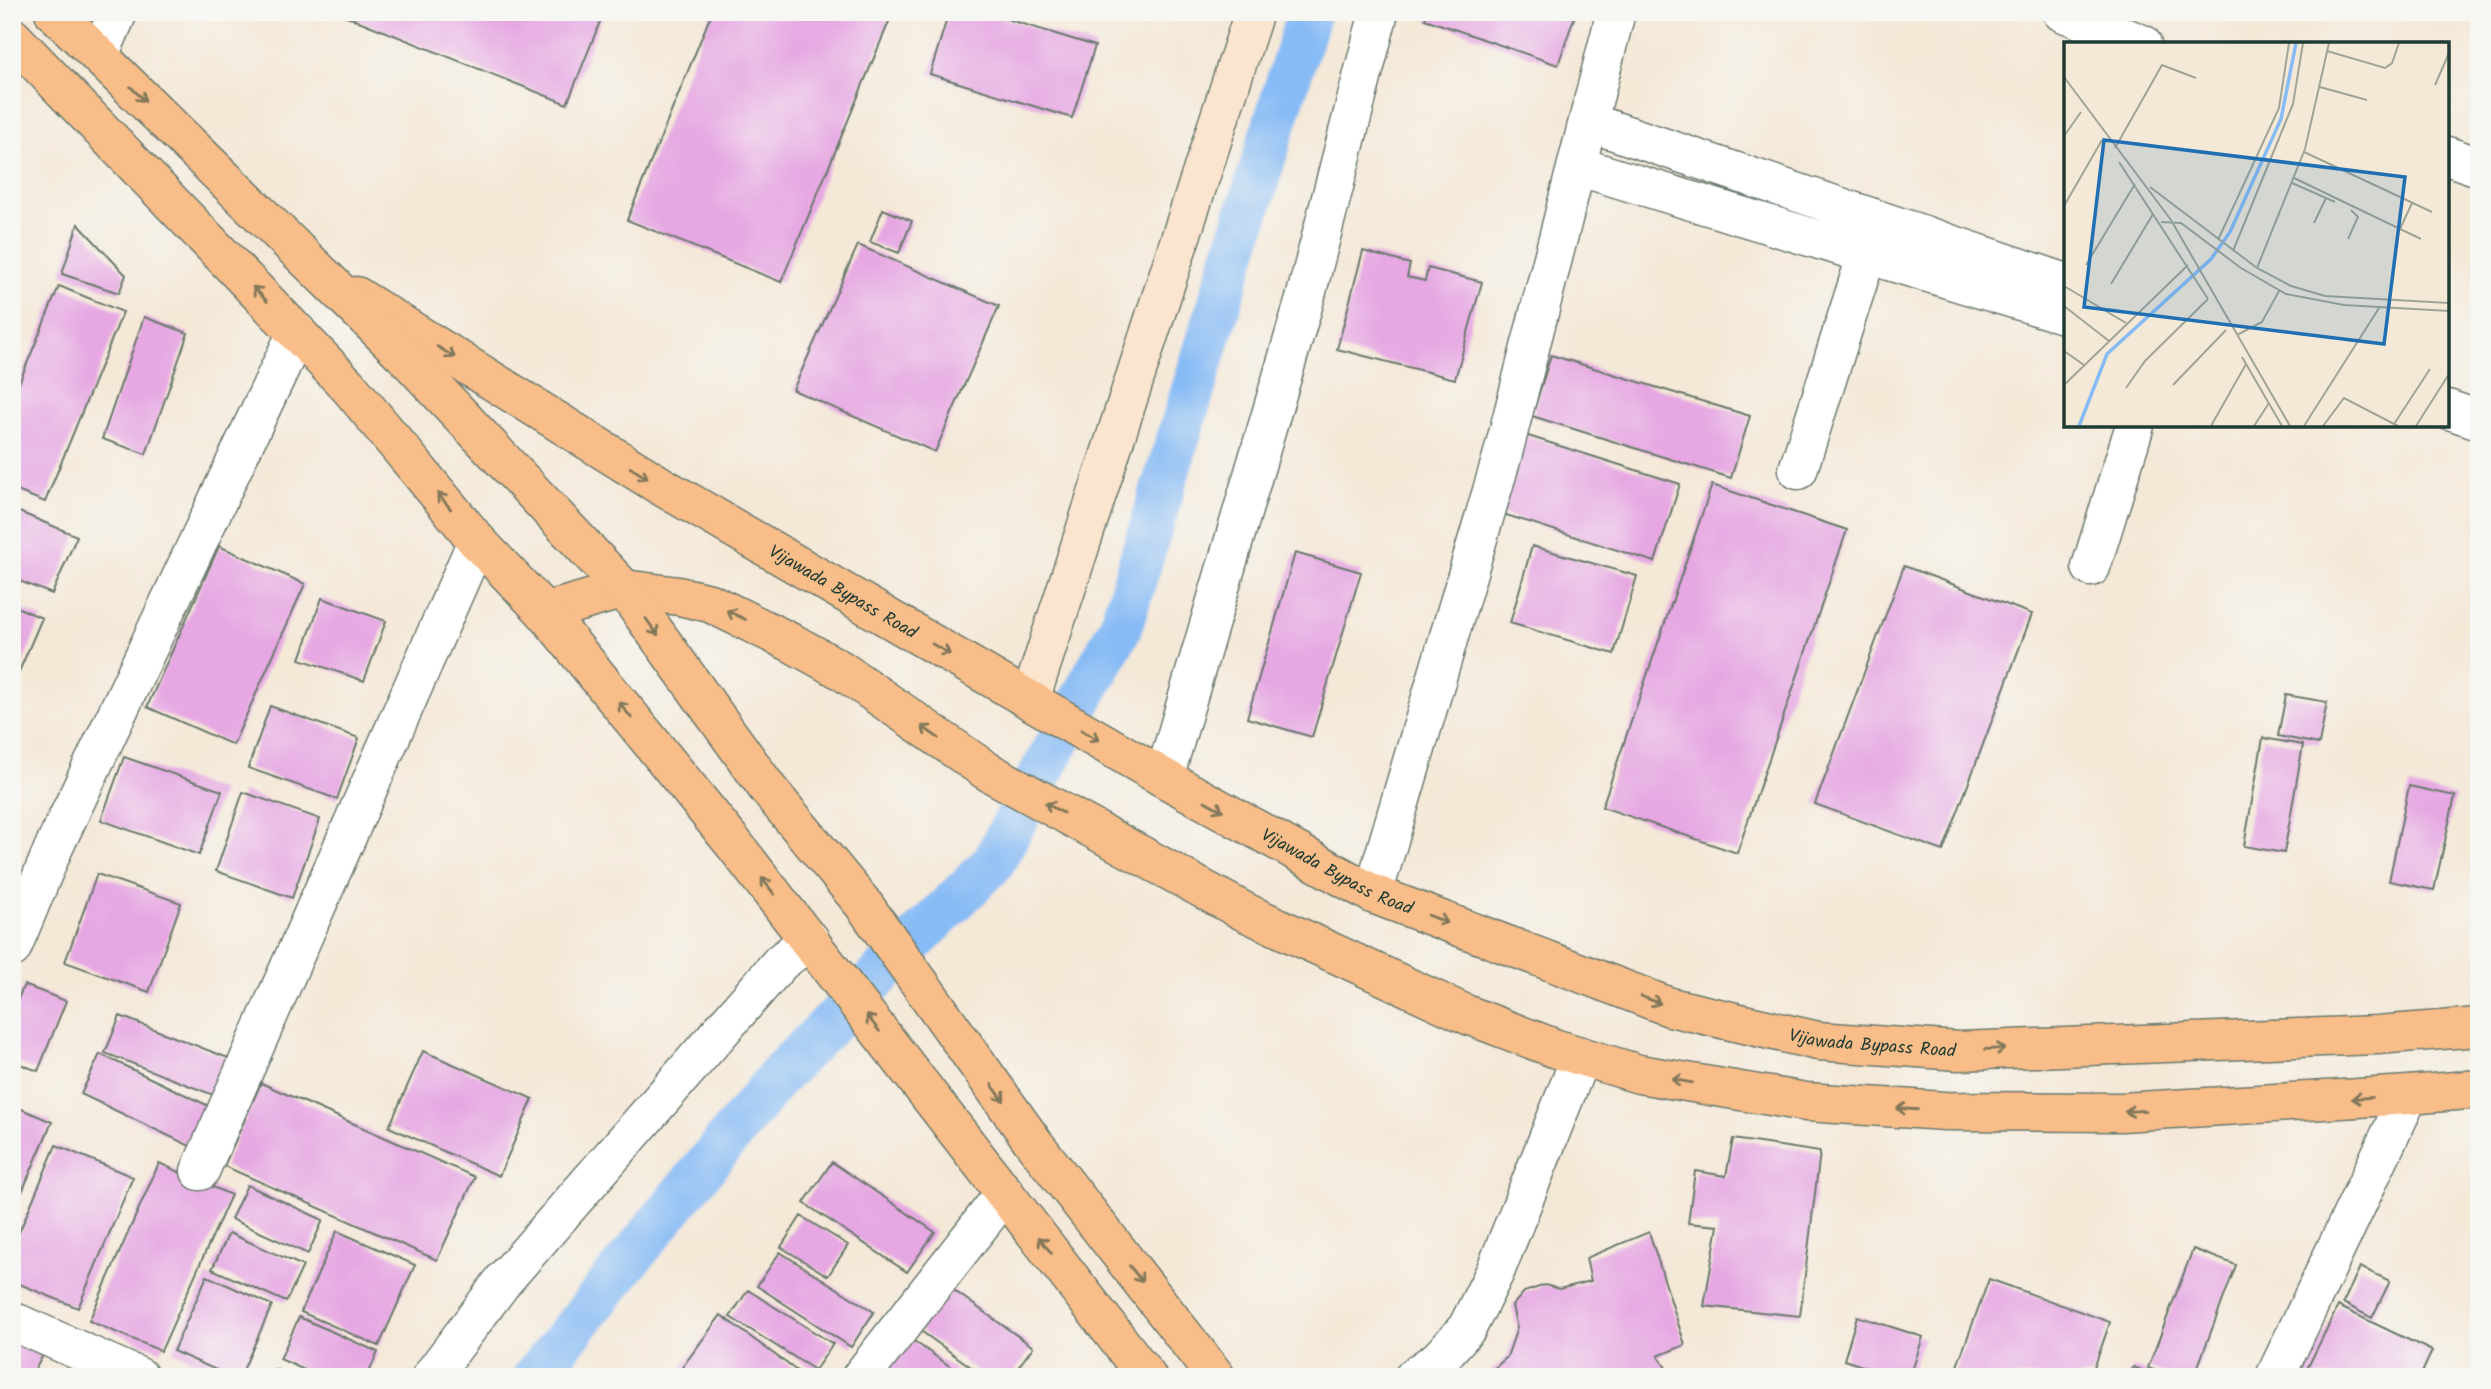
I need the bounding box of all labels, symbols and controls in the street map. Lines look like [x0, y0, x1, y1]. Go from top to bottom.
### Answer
inset map [2064, 42, 2449, 427]
one-way arrow [129, 86, 146, 103]
one-way arrow [252, 286, 269, 303]
one-way arrow [435, 346, 455, 360]
one-way arrow [628, 466, 648, 480]
one-way arrow [436, 492, 452, 510]
street label: Vijawada Bypass Road [763, 538, 923, 648]
one-way arrow [726, 608, 747, 622]
one-way arrow [644, 617, 659, 636]
one-way arrow [931, 642, 951, 656]
one-way arrow [617, 701, 632, 719]
one-way arrow [921, 725, 941, 739]
one-way arrow [1079, 728, 1099, 742]
one-way arrow [1203, 800, 1224, 813]
one-way arrow [1044, 801, 1065, 814]
street label: Vijawada Bypass Road [1255, 822, 1418, 924]
one-way arrow [760, 878, 775, 896]
one-way arrow [1427, 914, 1449, 926]
one-way arrow [1640, 995, 1662, 1007]
one-way arrow [865, 1014, 880, 1032]
street label: Vijawada Bypass Road [1786, 1022, 1958, 1067]
one-way arrow [1984, 1043, 2007, 1056]
one-way arrow [1671, 1074, 1694, 1087]
one-way arrow [990, 1084, 1005, 1103]
one-way arrow [2351, 1092, 2374, 1105]
one-way arrow [1897, 1102, 1919, 1115]
one-way arrow [2123, 1104, 2146, 1117]
one-way arrow [1038, 1237, 1053, 1255]
one-way arrow [1129, 1264, 1144, 1283]

